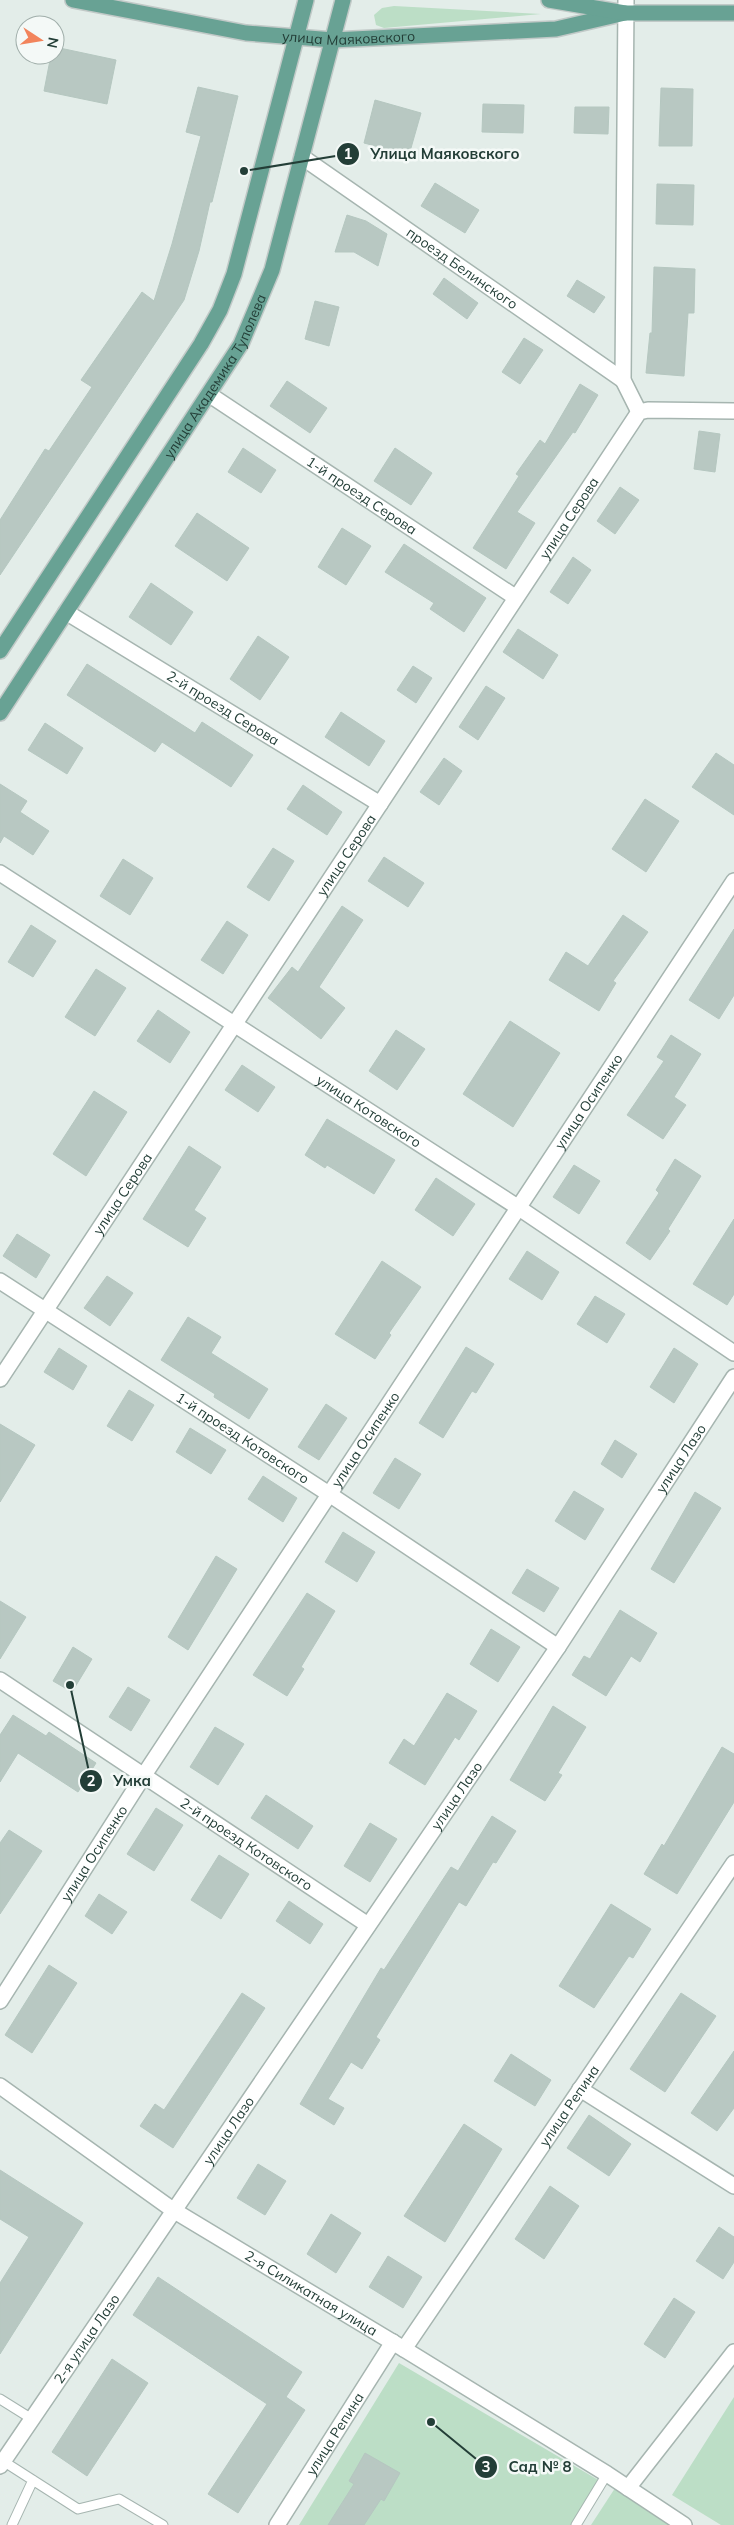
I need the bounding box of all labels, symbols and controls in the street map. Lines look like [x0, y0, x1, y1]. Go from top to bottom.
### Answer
north arrow [15, 15, 65, 65]
street label: улица Маяковского [281, 27, 416, 49]
text: N [43, 36, 63, 50]
callout: Улица Маяковского [335, 139, 530, 169]
text: 1 [343, 144, 353, 163]
text: Улица Маяковского [369, 144, 520, 163]
street label: проезд Белинского [403, 223, 521, 313]
street label: улица Академика Туполева [160, 291, 270, 462]
street label: 1-й проезд Серова [303, 452, 420, 539]
street label: улица Серова [535, 474, 603, 562]
street label: 2-й проезд Серова [163, 667, 283, 749]
street label: улица Серова [313, 811, 380, 900]
street label: улица Осипенко [550, 1050, 627, 1153]
street label: улица Котовского [313, 1071, 425, 1151]
street label: улица Серова [89, 1149, 156, 1238]
street label: 1-й проезд Котовского [173, 1388, 313, 1488]
street label: улица Осипенко [327, 1388, 403, 1491]
street label: улица Лазо [652, 1421, 710, 1497]
street label: улица Лазо [427, 1758, 486, 1833]
callout: Умка [78, 1766, 161, 1796]
text: 2 [86, 1771, 96, 1790]
text: Умка [112, 1771, 151, 1790]
street label: 2-й проезд Котовского [177, 1794, 316, 1895]
street label: улица Осипенко [57, 1802, 131, 1905]
street label: улица Репина [535, 2062, 603, 2150]
street label: улица Лазо [199, 2093, 258, 2168]
street label: 2-я Силикатная улица [241, 2246, 381, 2340]
street label: 2-я улица Лазо [50, 2290, 124, 2387]
street label: улица Репина [302, 2389, 368, 2479]
callout: Сад № 8 [474, 2452, 582, 2482]
text: 3 [481, 2457, 491, 2476]
text: Сад № 8 [508, 2457, 572, 2476]

